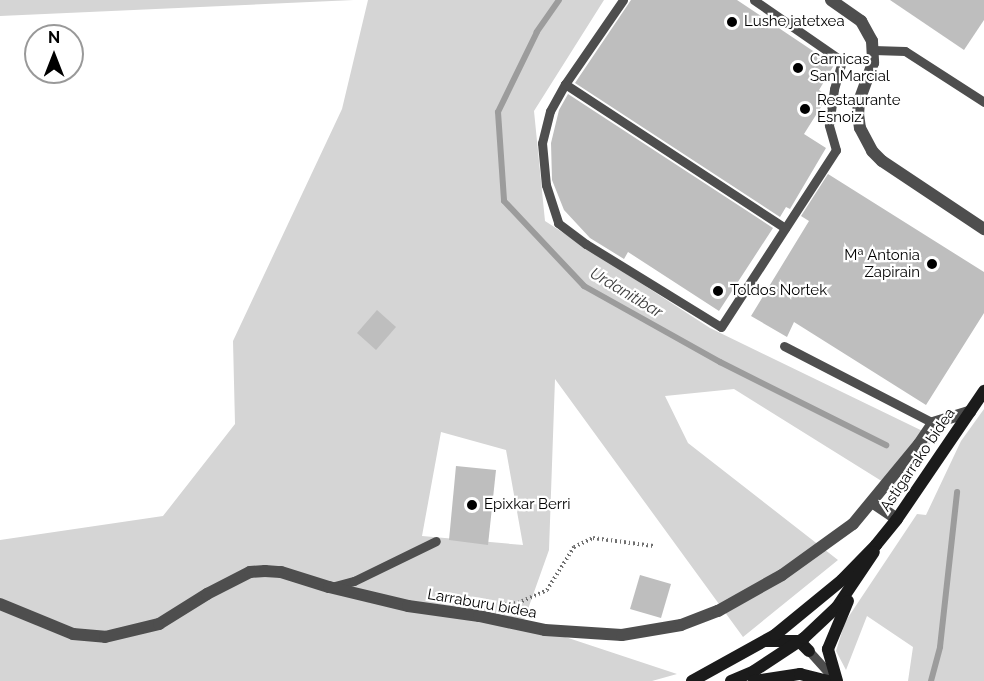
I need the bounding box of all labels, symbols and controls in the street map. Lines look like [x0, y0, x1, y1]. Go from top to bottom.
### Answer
place label: Lushe jatetxea [744, 13, 845, 31]
marker: Lushe jatetxea [725, 15, 739, 29]
north arrow [24, 24, 84, 84]
text: N [48, 28, 60, 47]
place label: Carnicas San Marcial [810, 50, 890, 85]
marker: Carnicas San Marcial [791, 61, 805, 75]
place label: Restaurante Esnoiz [817, 91, 900, 126]
marker: Restaurante Esnoiz [798, 102, 812, 116]
place label: Mª Antonia Zapirain [844, 246, 920, 281]
marker: Mª Antonia Zapirain [925, 257, 939, 271]
water label: Urdanitibar [586, 264, 666, 322]
place label: Toldos Nortek [730, 282, 827, 300]
marker: Toldos Nortek [711, 284, 725, 298]
street label: Astigarrako bidea [877, 405, 959, 515]
place label: Epixkar Berri [484, 496, 571, 514]
marker: Epixkar Berri [465, 498, 479, 512]
street label: Larraburu bidea [426, 586, 538, 622]

